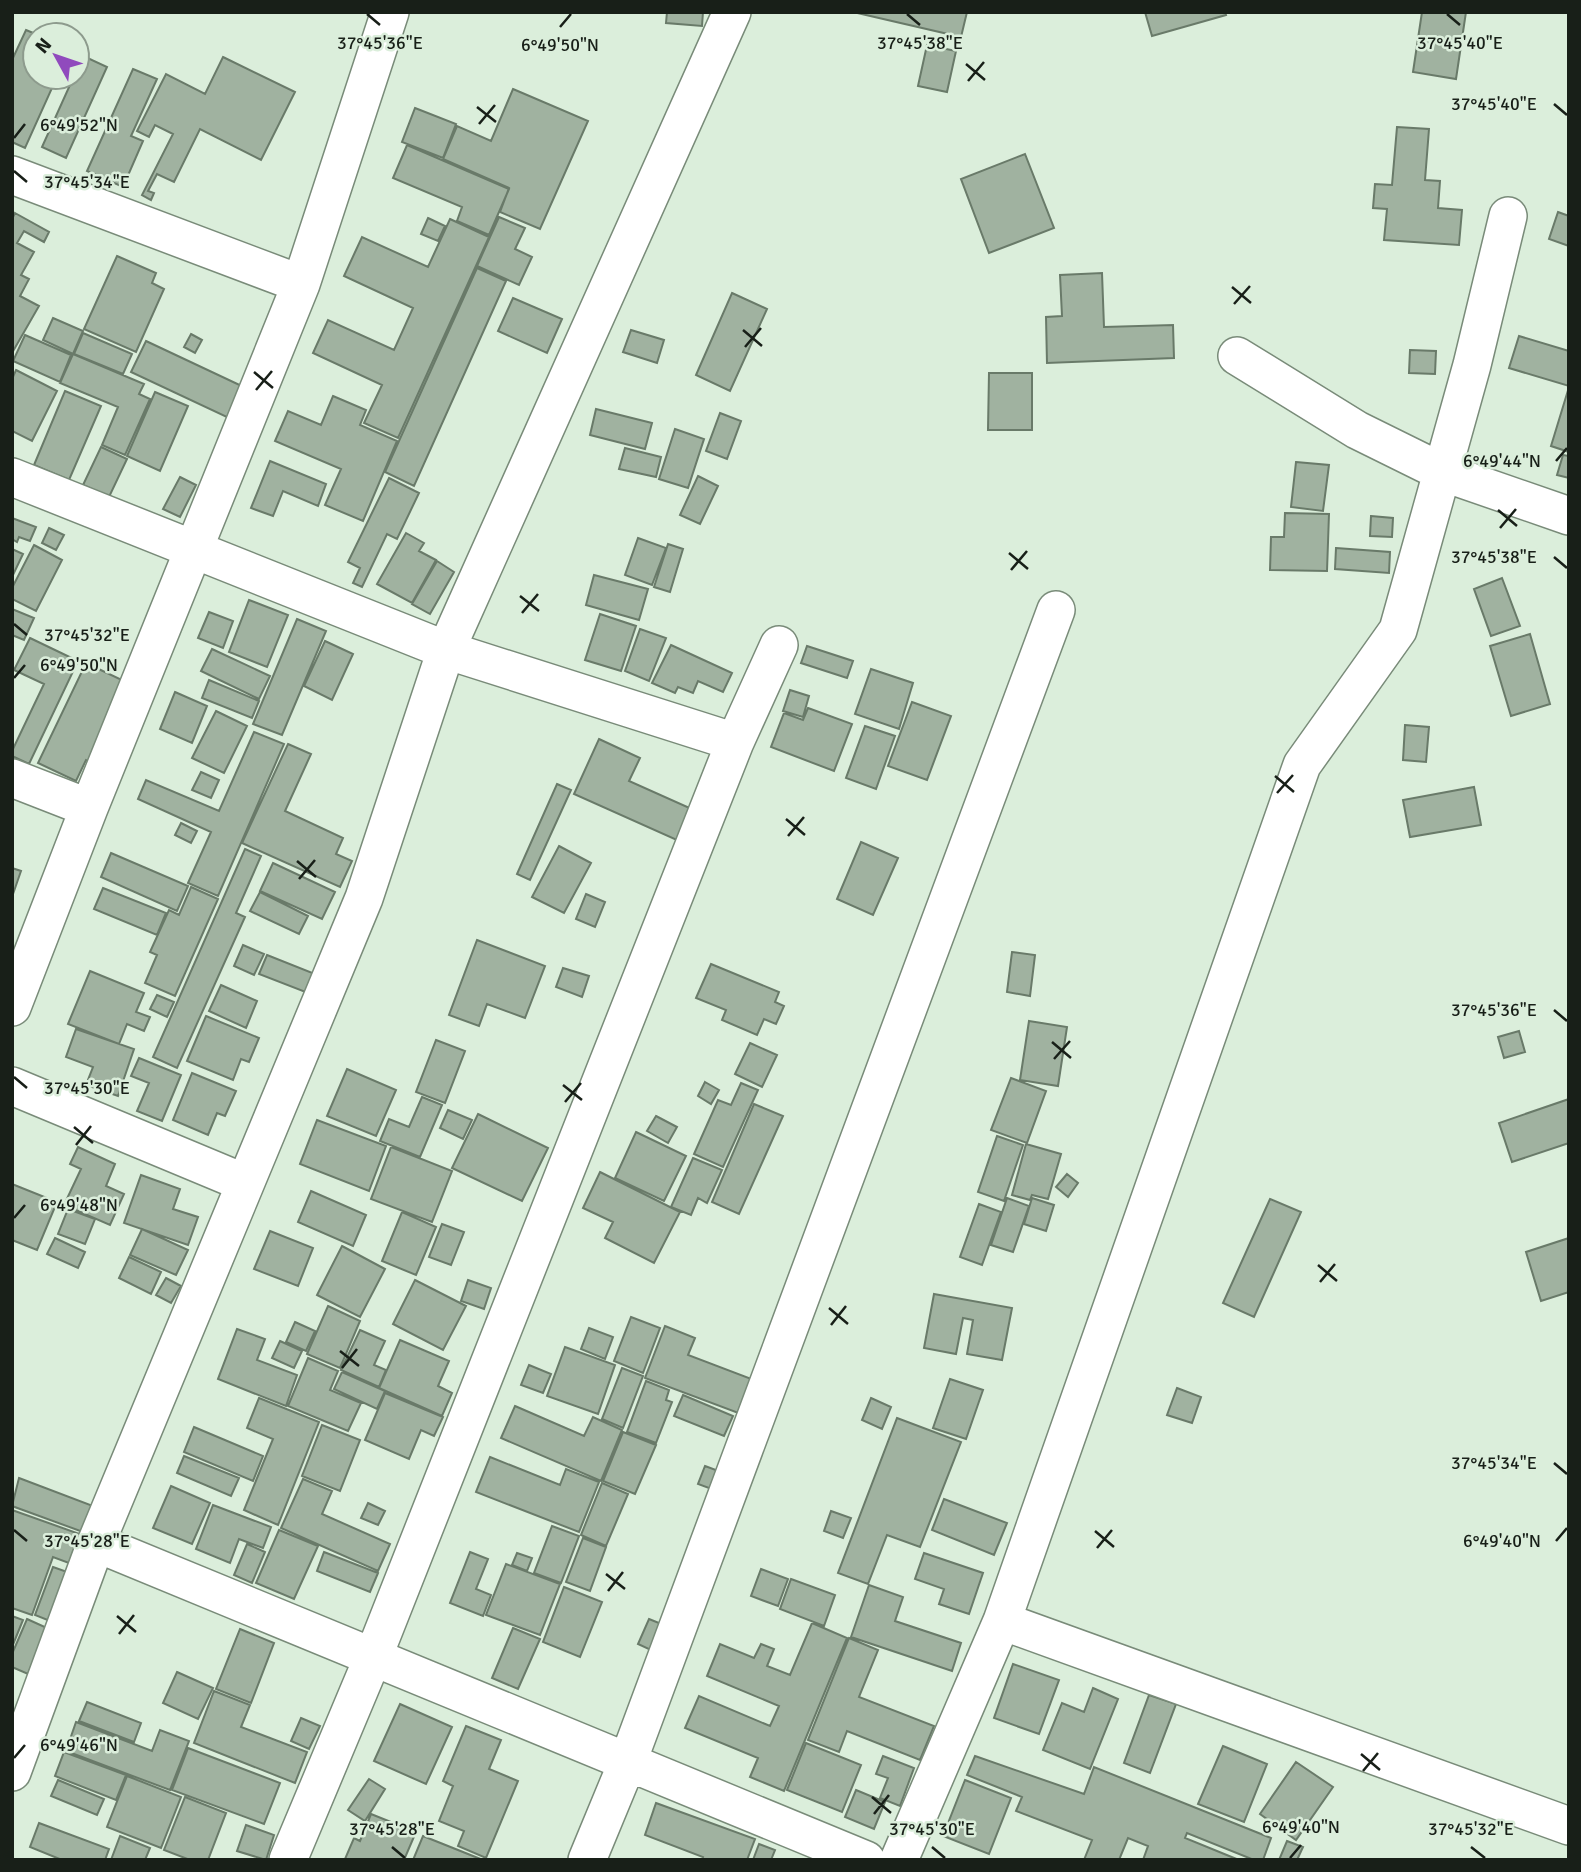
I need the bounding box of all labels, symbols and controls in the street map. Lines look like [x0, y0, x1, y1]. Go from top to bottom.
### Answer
north arrow [21, 21, 91, 91]
text: 37°45'36"E [337, 32, 423, 54]
text: 37°45'38"E [877, 32, 963, 54]
text: 37°45'40"E [1417, 32, 1503, 54]
text: N [30, 33, 57, 58]
text: 6°49'50"N [521, 34, 599, 56]
text: 37°45'40"E [1451, 93, 1537, 115]
text: 6°49'52"N [40, 114, 118, 136]
text: 37°45'34"E [44, 171, 130, 193]
text: 6°49'44"N [1463, 450, 1541, 472]
text: 37°45'38"E [1451, 546, 1537, 568]
text: 37°45'32"E [44, 624, 130, 646]
text: 6°49'50"N [40, 654, 118, 676]
text: 37°45'36"E [1451, 999, 1537, 1021]
text: 37°45'30"E [44, 1077, 130, 1099]
text: 6°49'48"N [40, 1194, 118, 1216]
text: 37°45'34"E [1451, 1452, 1537, 1474]
text: 37°45'28"E [44, 1530, 130, 1552]
text: 6°49'40"N [1463, 1530, 1541, 1552]
text: 6°49'46"N [40, 1734, 118, 1756]
text: 6°49'40"N [1262, 1816, 1340, 1838]
text: 37°45'28"E [349, 1818, 435, 1840]
text: 37°45'30"E [889, 1818, 975, 1840]
text: 37°45'32"E [1428, 1818, 1514, 1840]

